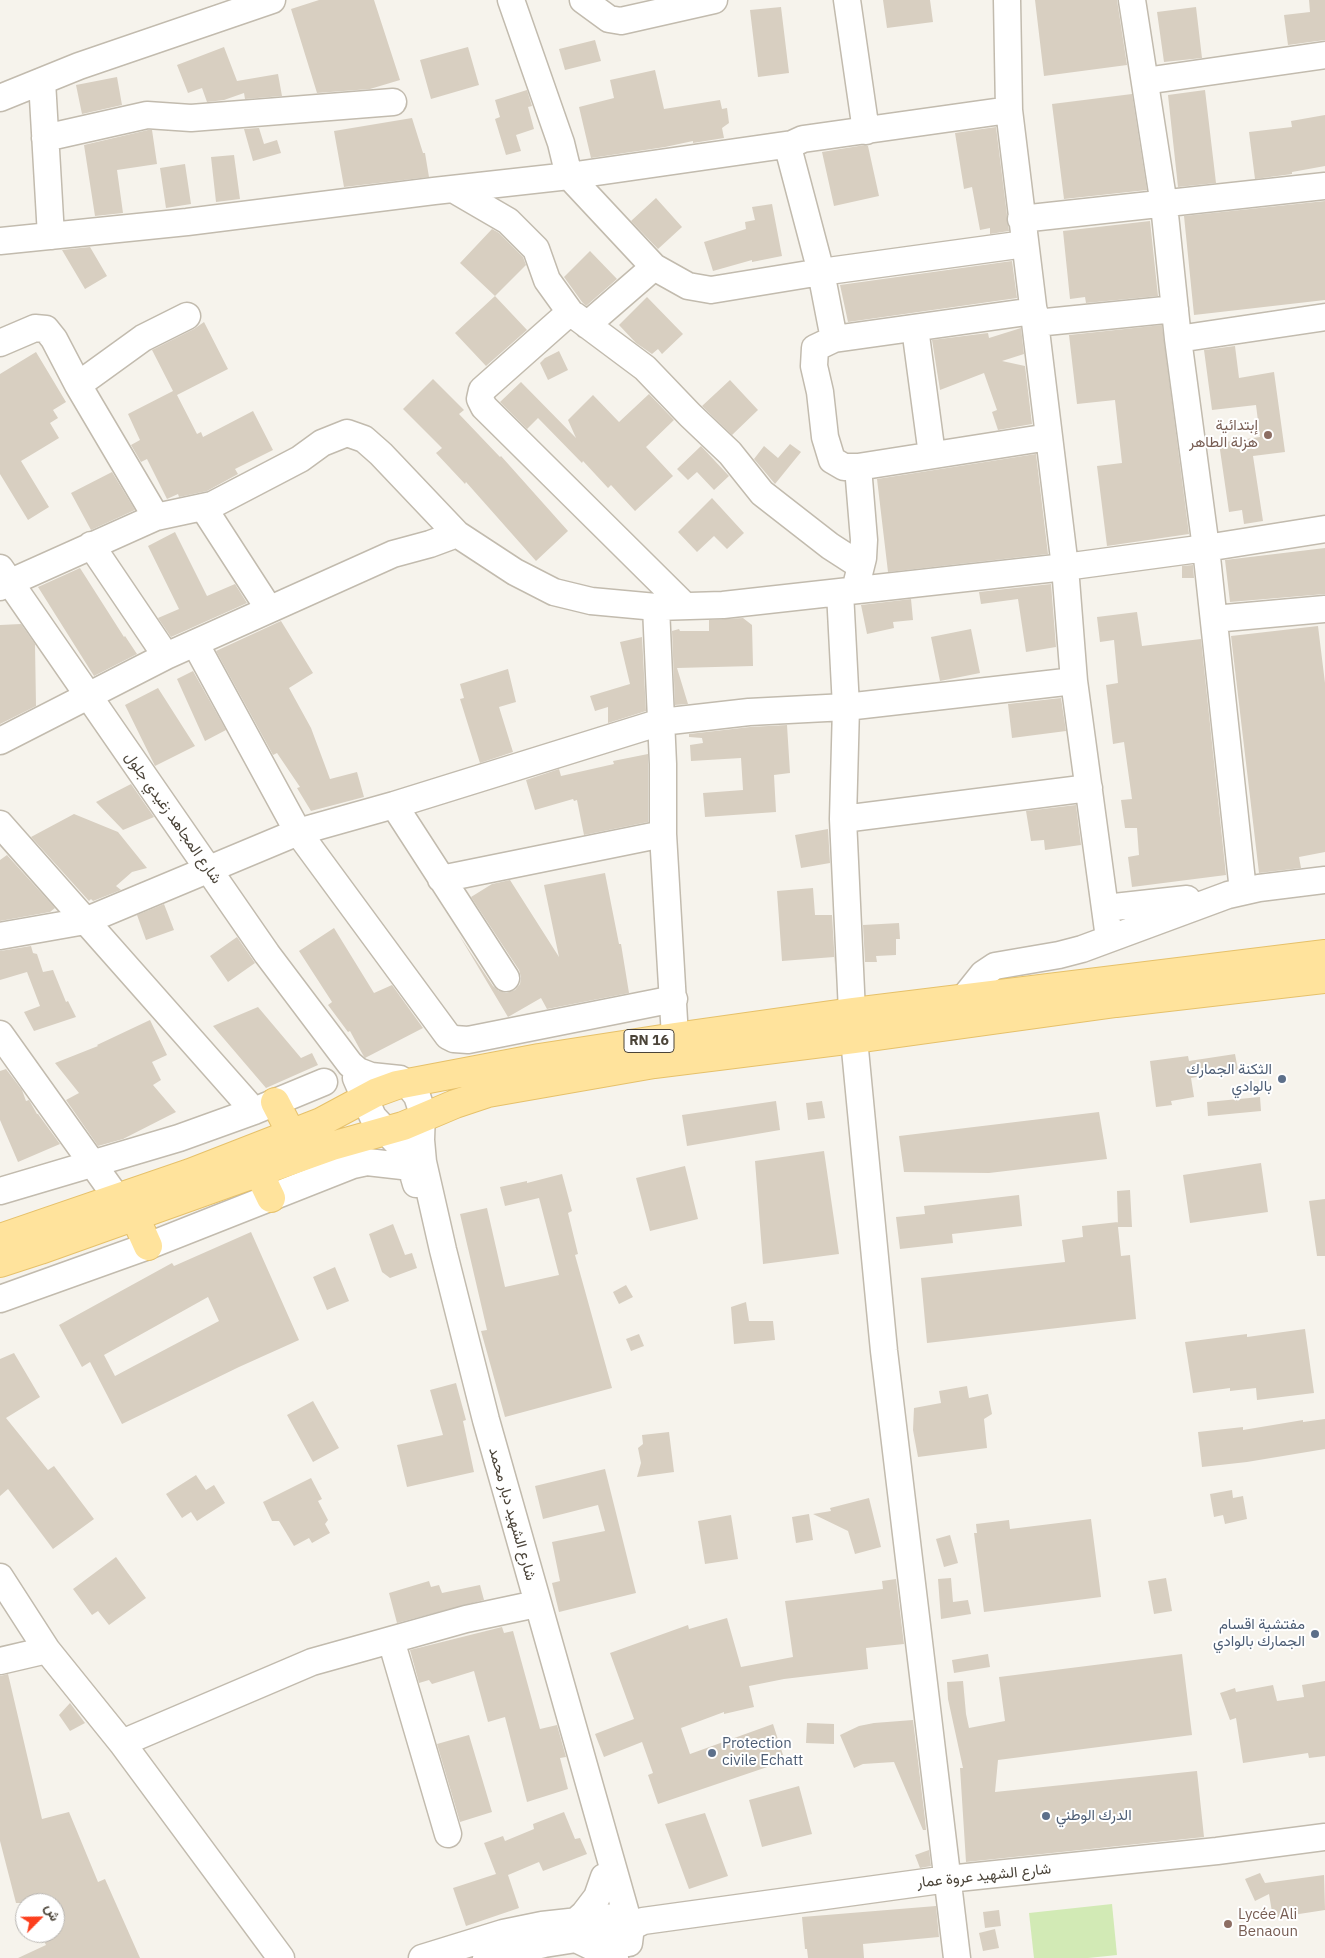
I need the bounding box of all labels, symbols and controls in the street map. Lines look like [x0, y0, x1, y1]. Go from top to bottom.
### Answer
place label: إبتدائية هزلة الطاهر [1189, 417, 1258, 452]
marker: إبتدائية هزلة الطاهر [1262, 429, 1274, 441]
street label: شارع المجاهد زغيدي جلول [121, 749, 225, 887]
road number: RN 16 [624, 1030, 674, 1052]
place label: الثكنة الجمارك بالوادي [1187, 1061, 1272, 1096]
marker: الثكنة الجمارك بالوادي [1276, 1073, 1288, 1085]
street label: شارع الشهيد دبار محمد [484, 1445, 540, 1583]
place label: مفتشية اقسام الجمارك بالوادي [1213, 1616, 1305, 1651]
marker: مفتشية اقسام الجمارك بالوادي [1309, 1628, 1321, 1640]
place label: Protection civile Echatt [722, 1735, 803, 1770]
marker: Protection civile Echatt [706, 1747, 718, 1759]
place label: الدرك الوطني [1056, 1807, 1132, 1825]
marker: الدرك الوطني [1040, 1810, 1052, 1822]
street label: شارع الشهيد عروة عمار [916, 1860, 1052, 1892]
north arrow [15, 1893, 65, 1943]
text: ش [41, 1901, 64, 1924]
place label: Lycée Ali Benaoun [1238, 1906, 1298, 1941]
marker: Lycée Ali Benaoun [1222, 1918, 1234, 1930]

